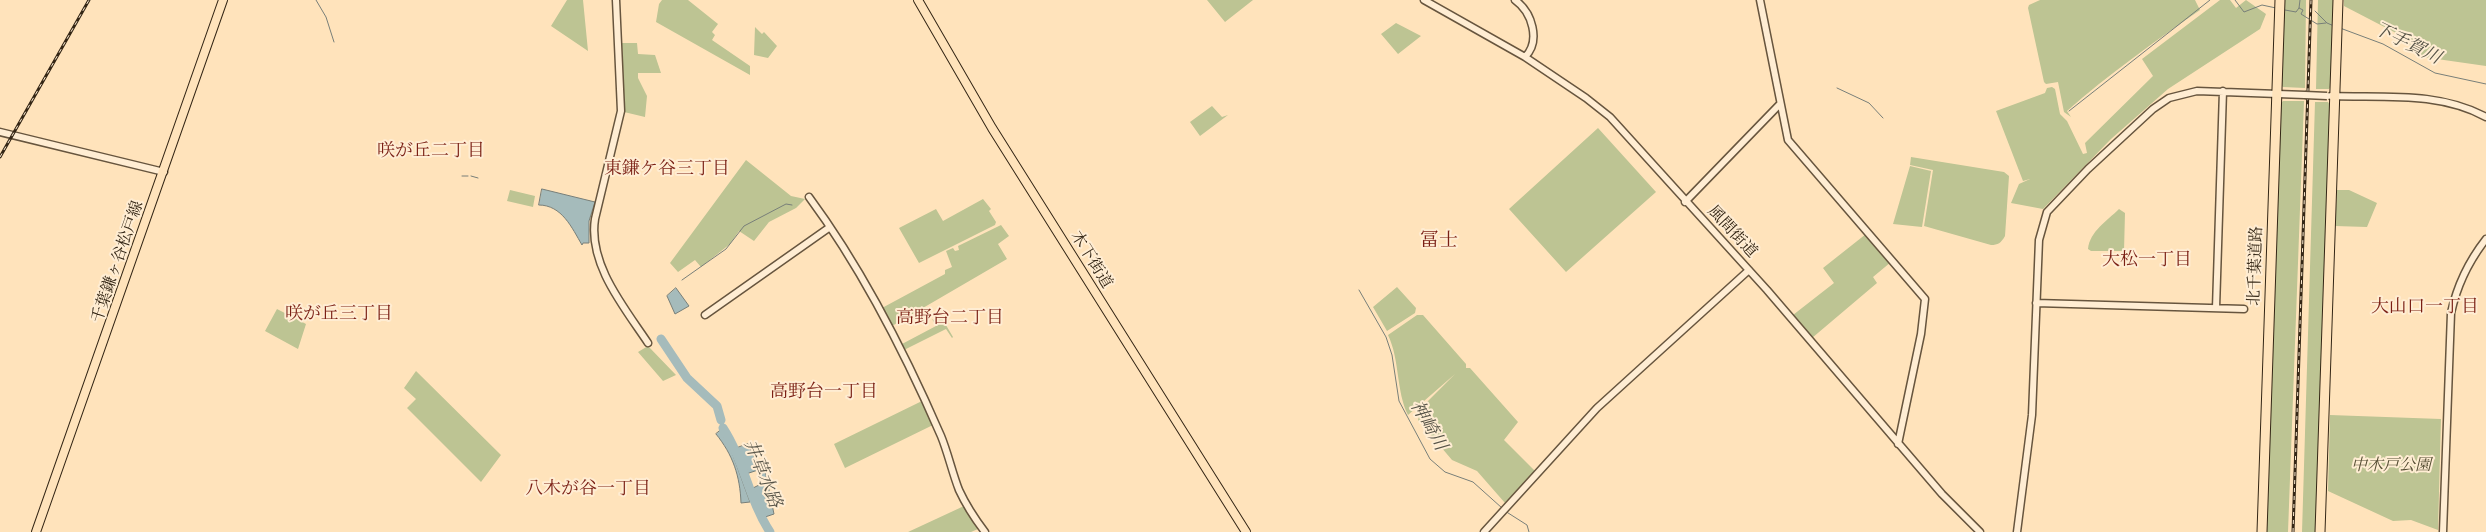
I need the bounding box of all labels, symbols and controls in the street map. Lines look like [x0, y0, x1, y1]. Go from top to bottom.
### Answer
water label: 下手賀川 [2370, 19, 2444, 69]
district label: 咲が丘二丁目 [377, 140, 485, 162]
district label: 東鎌ケ谷三丁目 [604, 158, 730, 180]
street label: 千葉鎌ヶ谷松戸線 [88, 198, 148, 326]
street label: 風間街道 [1703, 202, 1761, 262]
street label: 北千葉道路 [2245, 226, 2267, 306]
street label: 木下街道 [1066, 228, 1116, 292]
district label: 冨士 [1420, 230, 1458, 252]
district label: 大松一丁目 [2102, 249, 2192, 271]
district label: 大山口一丁目 [2371, 296, 2479, 318]
district label: 咲が丘三丁目 [285, 303, 393, 325]
district label: 高野台二丁目 [896, 307, 1004, 329]
district label: 高野台一丁目 [770, 381, 878, 403]
water label: 神崎川 [1405, 397, 1451, 455]
water label: 井草水路 [739, 437, 785, 511]
park label: 中木戸公園 [2351, 456, 2431, 476]
district label: 八木が谷一丁目 [525, 478, 651, 500]

